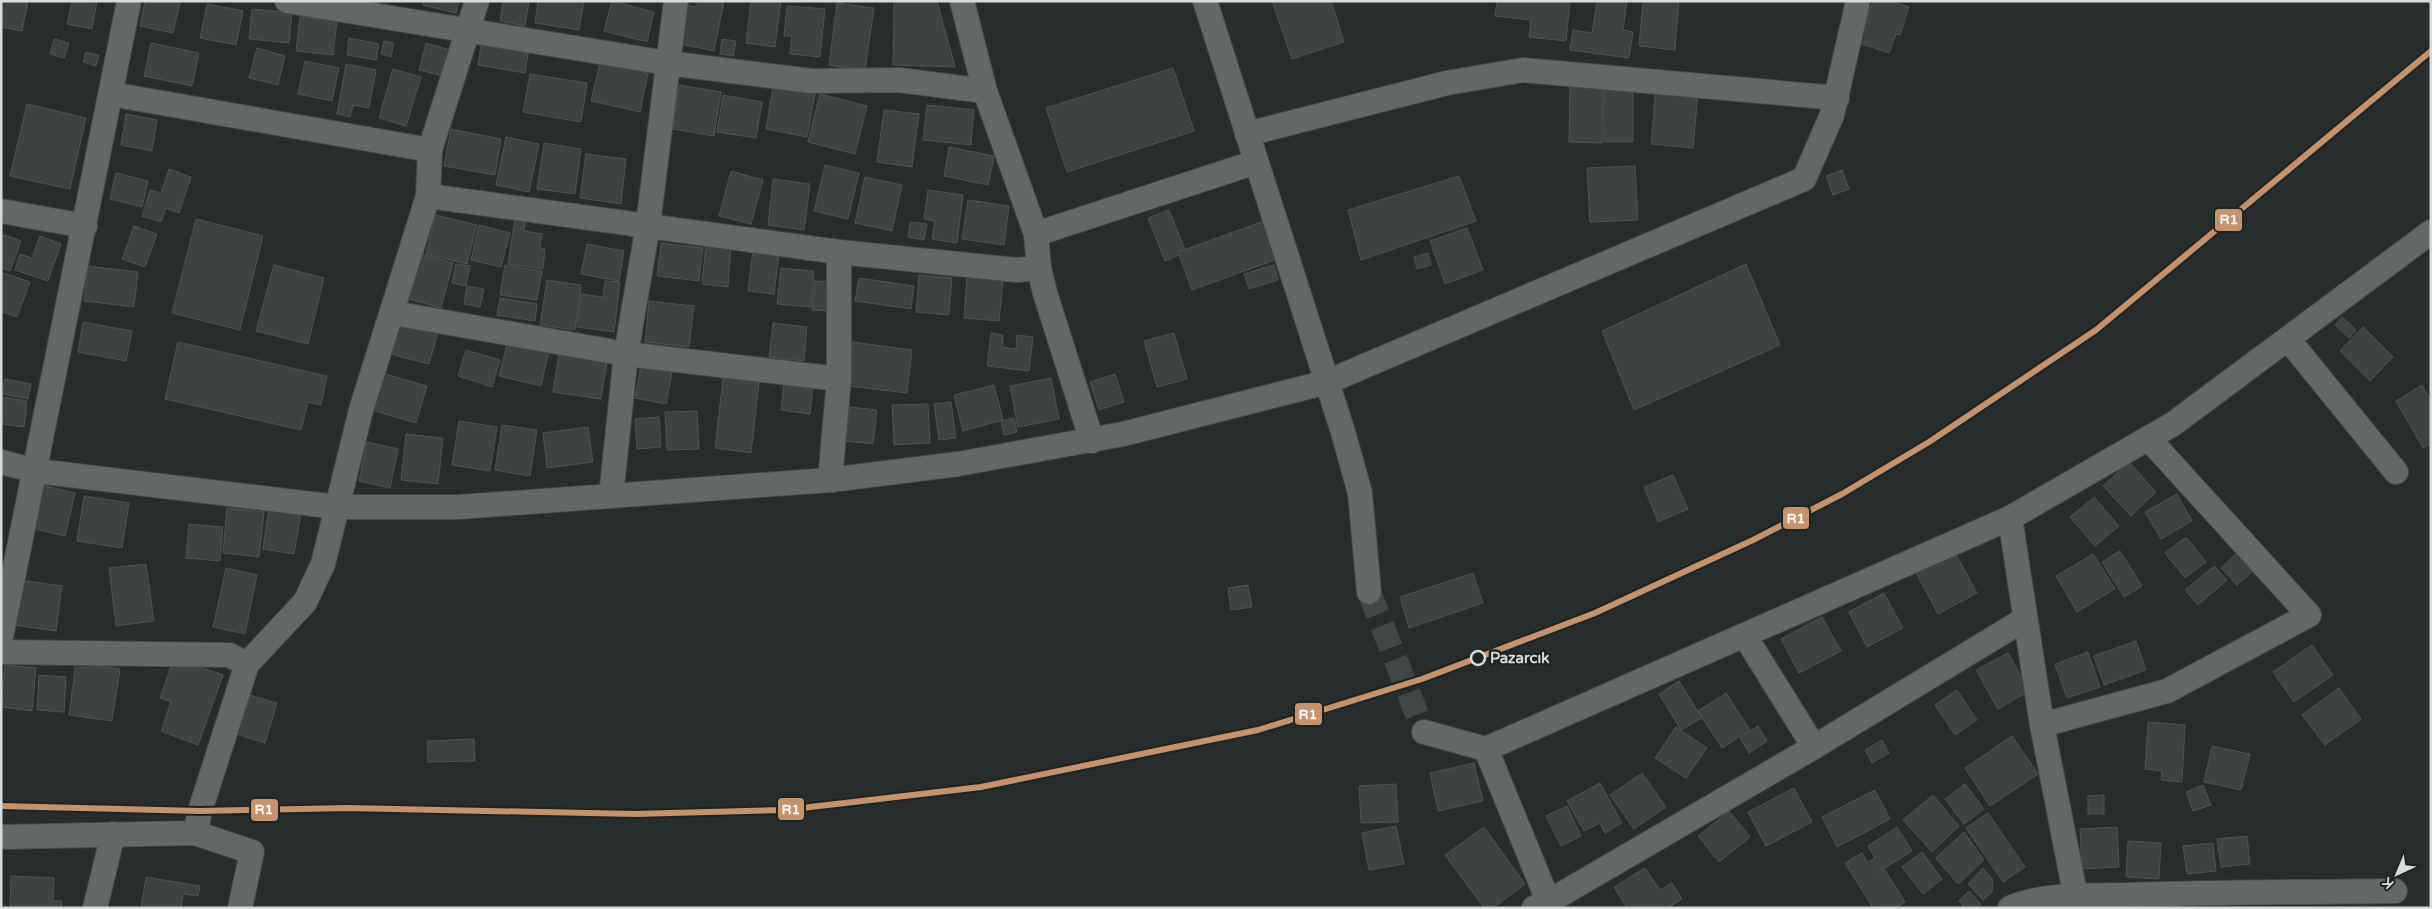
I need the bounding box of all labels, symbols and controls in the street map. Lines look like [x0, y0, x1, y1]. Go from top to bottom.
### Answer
line badge: R1 [2214, 208, 2243, 232]
text: R1 [2220, 211, 2238, 228]
line badge: R1 [1782, 506, 1810, 530]
text: R1 [1787, 510, 1805, 527]
place label: Pazarcık [1490, 649, 1549, 667]
marker: Pazarcık [1470, 650, 1486, 666]
line badge: R1 [1294, 702, 1323, 726]
text: R1 [1299, 706, 1317, 723]
line badge: R1 [777, 797, 805, 821]
line badge: R1 [250, 798, 279, 822]
text: R1 [255, 801, 273, 818]
text: R1 [782, 801, 800, 818]
north arrow [2372, 849, 2422, 899]
text: K [2379, 873, 2398, 892]

